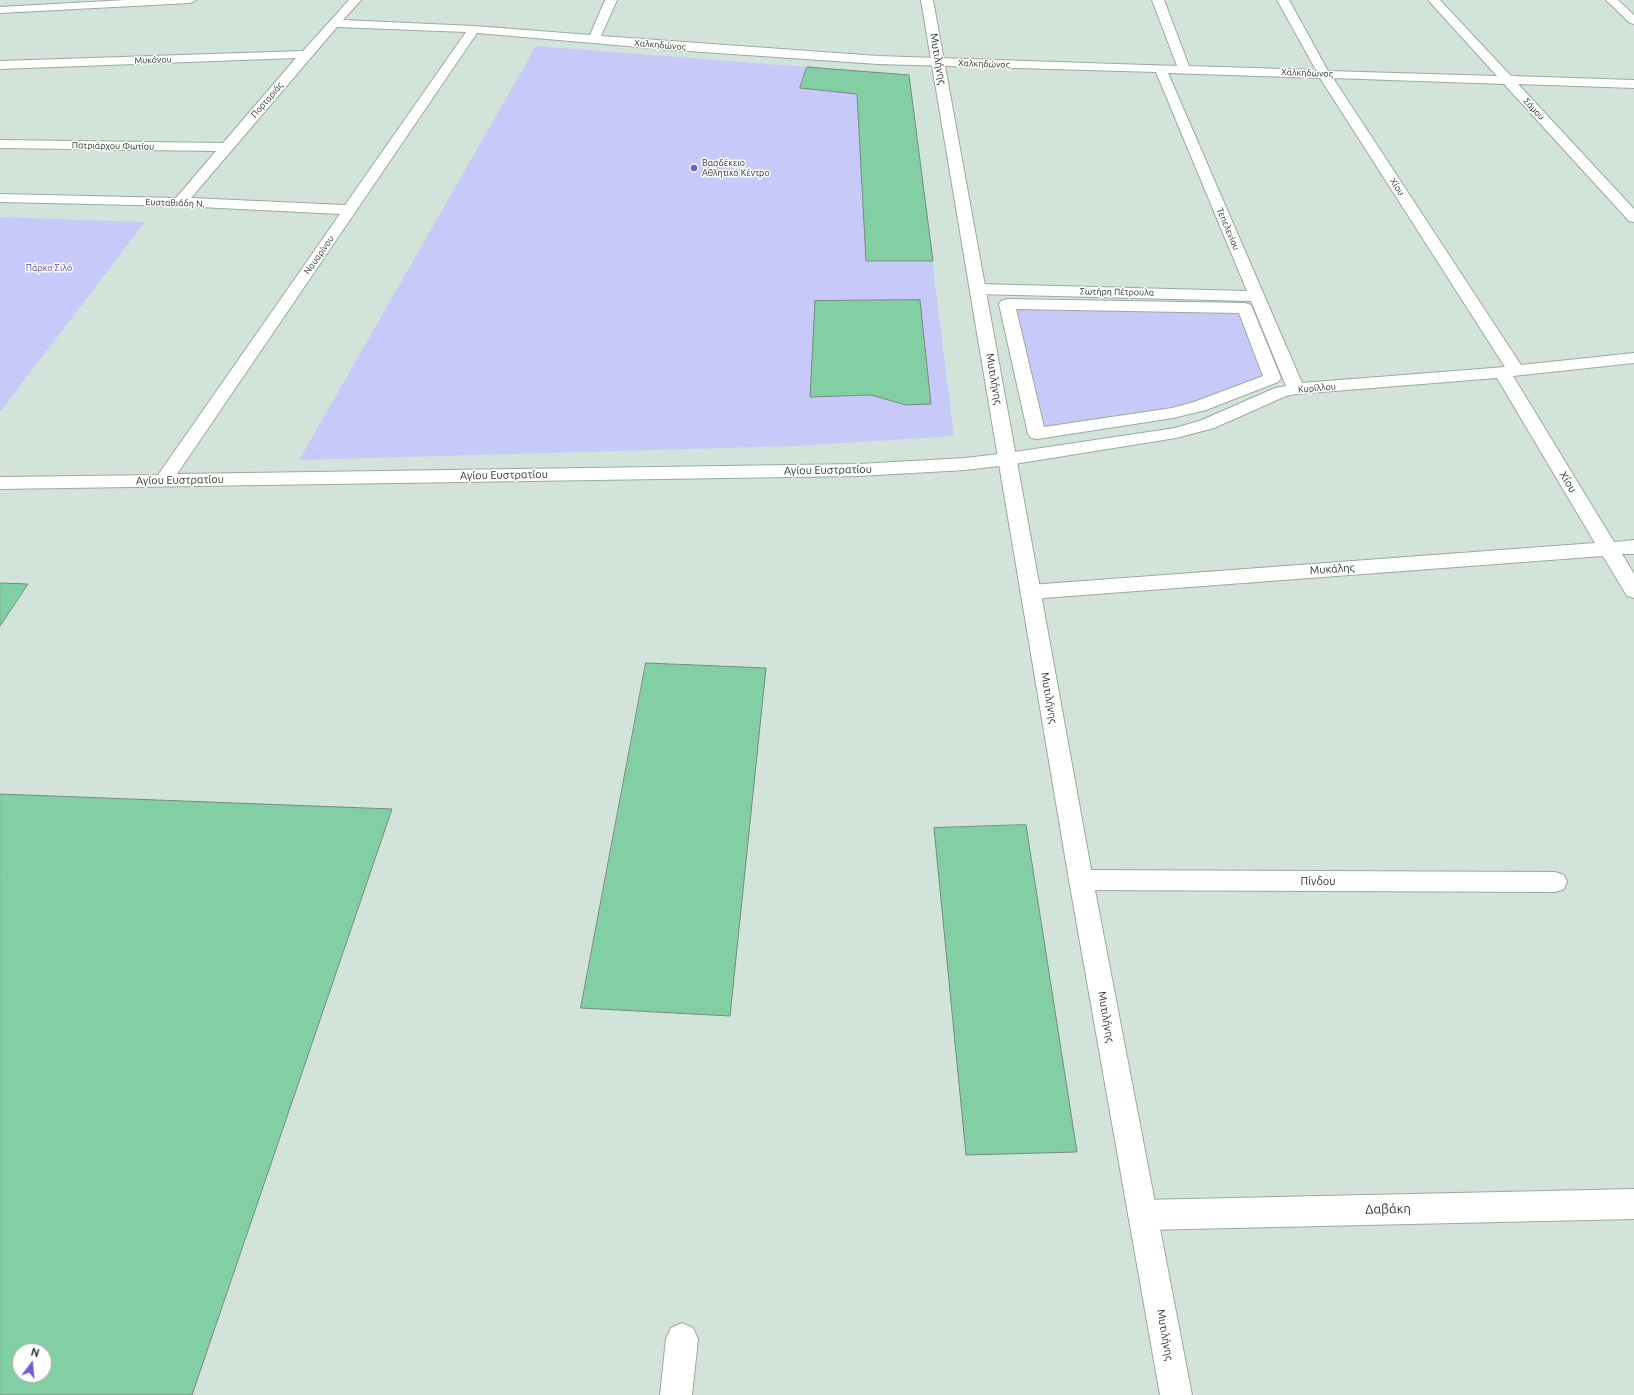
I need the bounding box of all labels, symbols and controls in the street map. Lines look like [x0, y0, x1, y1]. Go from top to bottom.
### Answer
street label: Μυτιλήνης [927, 32, 949, 86]
street label: Χαλκηδώνος [634, 37, 686, 53]
street label: Μυκόνου [134, 54, 172, 66]
street label: Χαλκηδώνος [958, 58, 1010, 70]
street label: Χαλκηδώνος [1281, 67, 1333, 79]
street label: Πορταριάς [249, 80, 285, 120]
street label: Σάμου [1521, 96, 1547, 122]
street label: Πατριάρχου Φωτίου [72, 140, 154, 152]
place label: Βασδέκειο Αθλητικό Κέντρο [702, 158, 770, 179]
marker: Βασδέκειο Αθλητικό Κέντρο [689, 163, 699, 173]
street label: Χίου [1387, 176, 1407, 198]
street label: Ευσταθιάδη Ν. [145, 197, 205, 209]
street label: Τεπελενίου [1214, 206, 1242, 252]
street label: Ναυαρίνου [302, 234, 336, 276]
park label: Πάρκο Σιλό [26, 263, 72, 273]
street label: Σωτήρη Πέτρουλα [1080, 286, 1154, 298]
street label: Μυτιλήνης [983, 352, 1005, 406]
street label: Κυρίλλου [1298, 381, 1336, 395]
street label: Αγίου Ευστρατίου [784, 463, 872, 477]
street label: Αγίου Ευστρατίου [460, 468, 548, 482]
street label: Χίου [1556, 469, 1580, 495]
street label: Αγίου Ευστρατίου [136, 473, 224, 487]
street label: Μυκάλης [1309, 561, 1355, 577]
street label: Μυτιλήνης [1038, 671, 1060, 725]
street label: Πίνδου [1300, 874, 1336, 888]
street label: Μυτιλήνης [1095, 990, 1117, 1044]
street label: Δαβάκη [1365, 1201, 1411, 1217]
street label: Μυτιλήνης [1154, 1308, 1176, 1362]
north arrow [12, 1343, 52, 1383]
text: N [29, 1346, 41, 1359]

